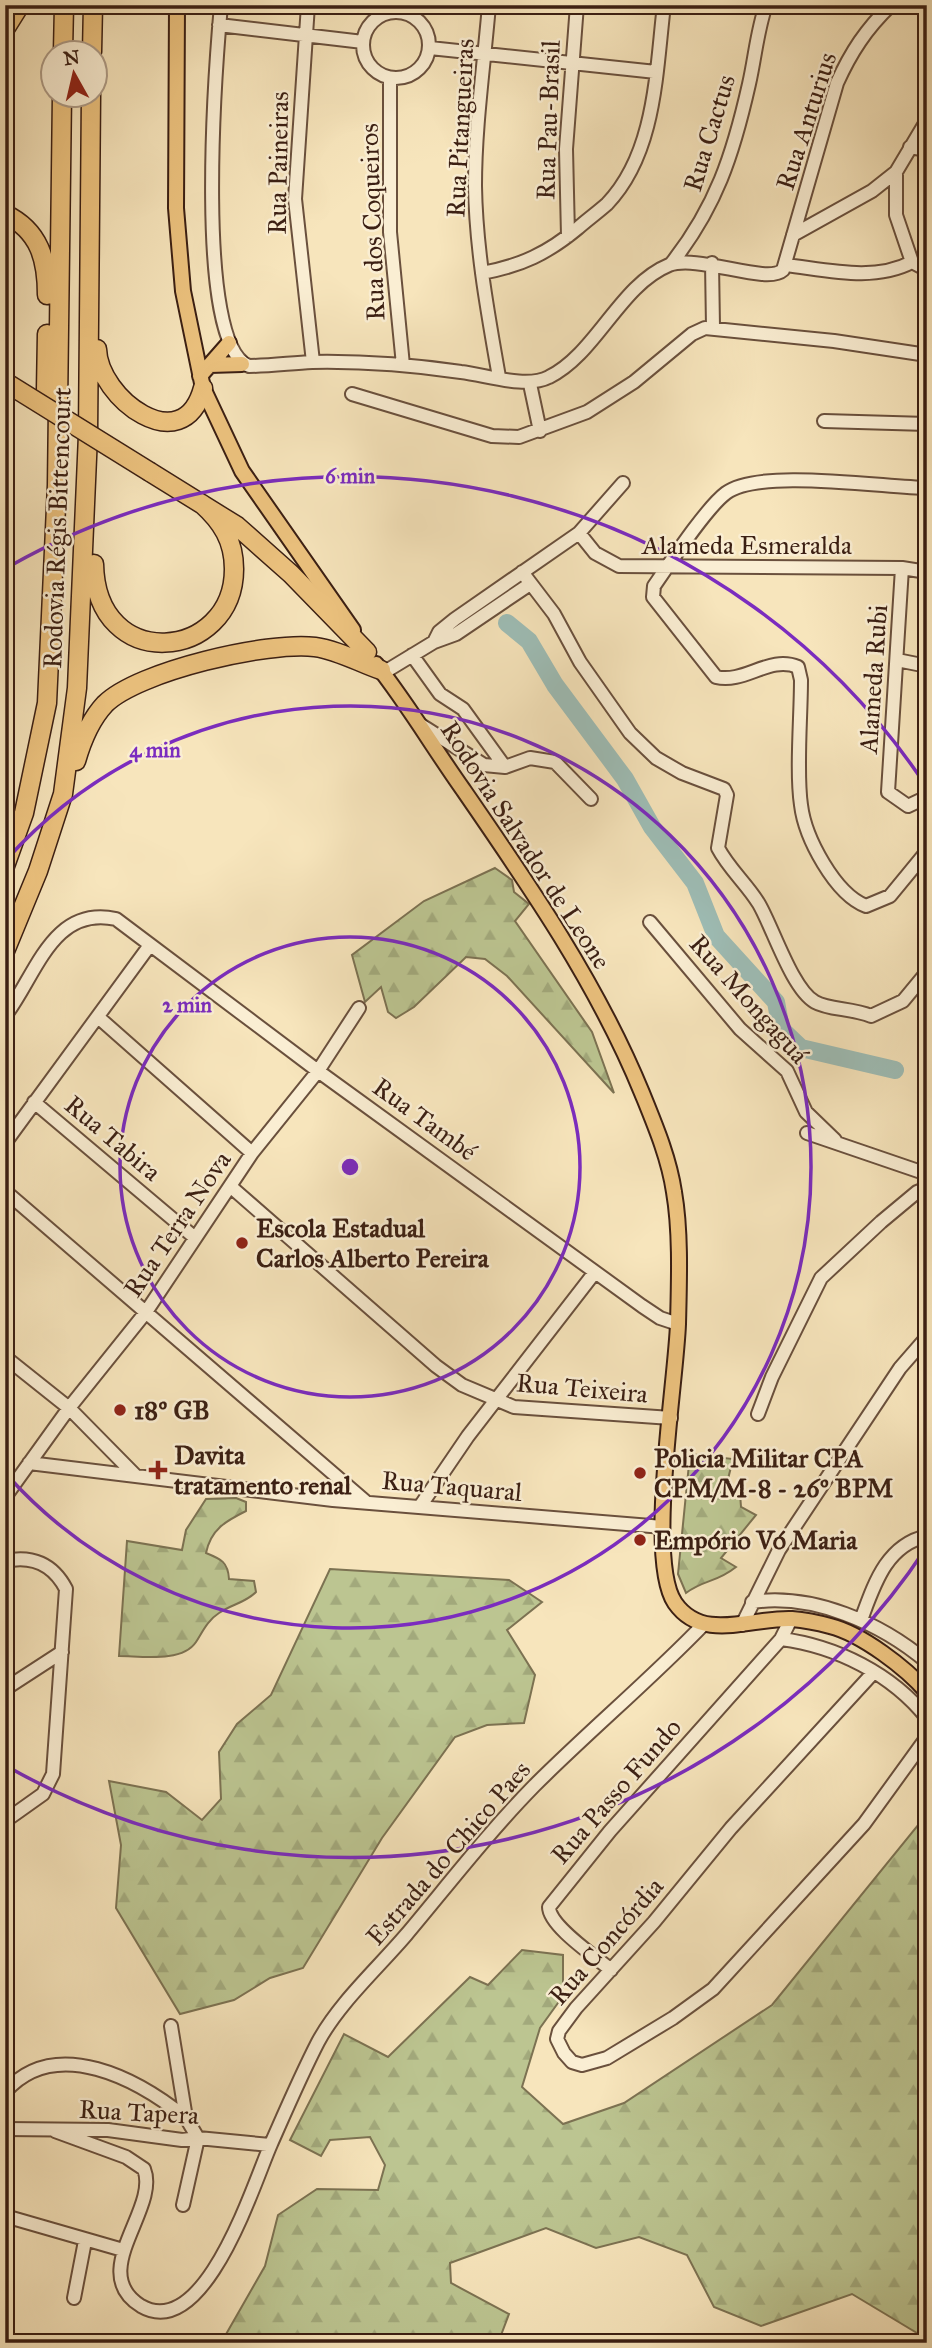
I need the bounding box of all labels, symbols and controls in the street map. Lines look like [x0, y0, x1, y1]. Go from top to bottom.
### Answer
north arrow [38, 38, 108, 108]
street label: Rua Pitangueiras [439, 38, 481, 218]
street label: Rua Pau-Brasil [529, 40, 567, 200]
text: N [62, 45, 81, 70]
street label: Rua Anturius [769, 48, 843, 194]
street label: Rua Cactus [676, 71, 742, 195]
street label: Rua Paineiras [261, 91, 295, 235]
street label: Rua dos Coqueiros [353, 123, 391, 321]
street label: Rodovia Régis Bittencourt [36, 387, 78, 669]
text: 6 min [325, 463, 376, 489]
street label: Alameda Esmeralda [641, 529, 852, 561]
street label: Alameda Rubi [852, 603, 894, 756]
street label: Rodovia Salvador de Leone [434, 715, 618, 975]
text: 4 min [129, 737, 181, 763]
street label: Rua Mongaguá [683, 928, 815, 1070]
text: 2 min [162, 992, 212, 1018]
street label: Rua També [367, 1071, 483, 1168]
street label: Rua Tabira [58, 1088, 168, 1188]
street label: Rua Terra Nova [116, 1145, 238, 1303]
centre of rings [338, 1155, 362, 1179]
place label: Escola Estadual Carlos Alberto Pereira [256, 1212, 490, 1274]
marker: Escola Estadual Carlos Alberto Pereira [234, 1235, 250, 1251]
street label: Rua Teixeira [515, 1366, 649, 1410]
place label: 18º GB [134, 1394, 210, 1426]
marker: 18º GB [112, 1402, 128, 1418]
place label: Davita tratamento renal [173, 1439, 352, 1501]
place label: Policia Militar CPA CPM/M-8 - 26º BPM [654, 1442, 894, 1504]
marker: Davita tratamento renal [148, 1460, 168, 1480]
street label: Rua Taquaral [380, 1464, 524, 1508]
marker: Policia Militar CPA CPM/M-8 - 26º BPM [632, 1465, 648, 1481]
place label: Empório Vó Maria [654, 1524, 858, 1556]
marker: Empório Vó Maria [632, 1532, 648, 1548]
street label: Rua Passo Fundo [544, 1712, 688, 1870]
street label: Estrada do Chico Paes [359, 1754, 537, 1952]
street label: Rua Concórdia [542, 1871, 670, 2011]
street label: Rua Tapera [78, 2093, 200, 2131]

